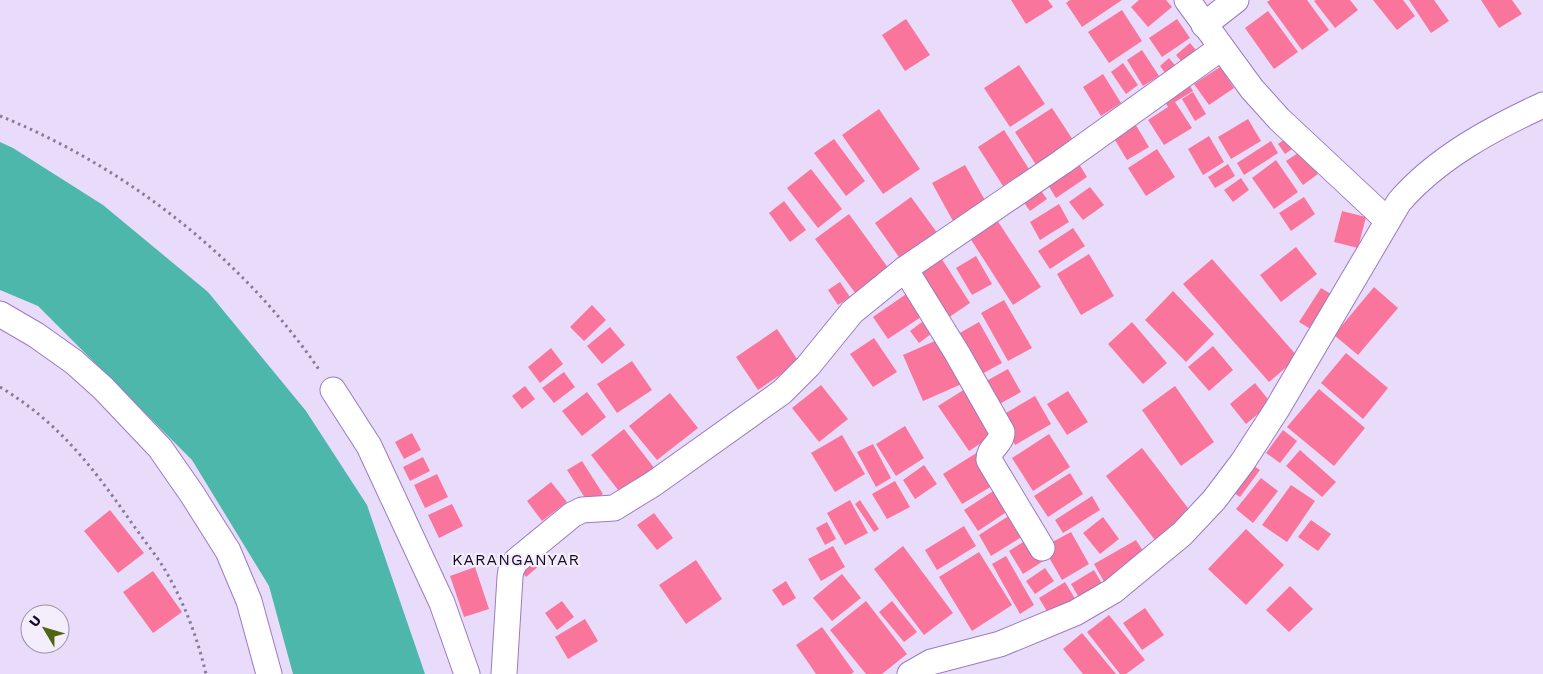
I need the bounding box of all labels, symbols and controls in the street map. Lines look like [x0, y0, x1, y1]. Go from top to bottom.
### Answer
district label: KARANGANYAR [452, 550, 580, 569]
north arrow [20, 604, 70, 654]
text: U [25, 612, 44, 630]

